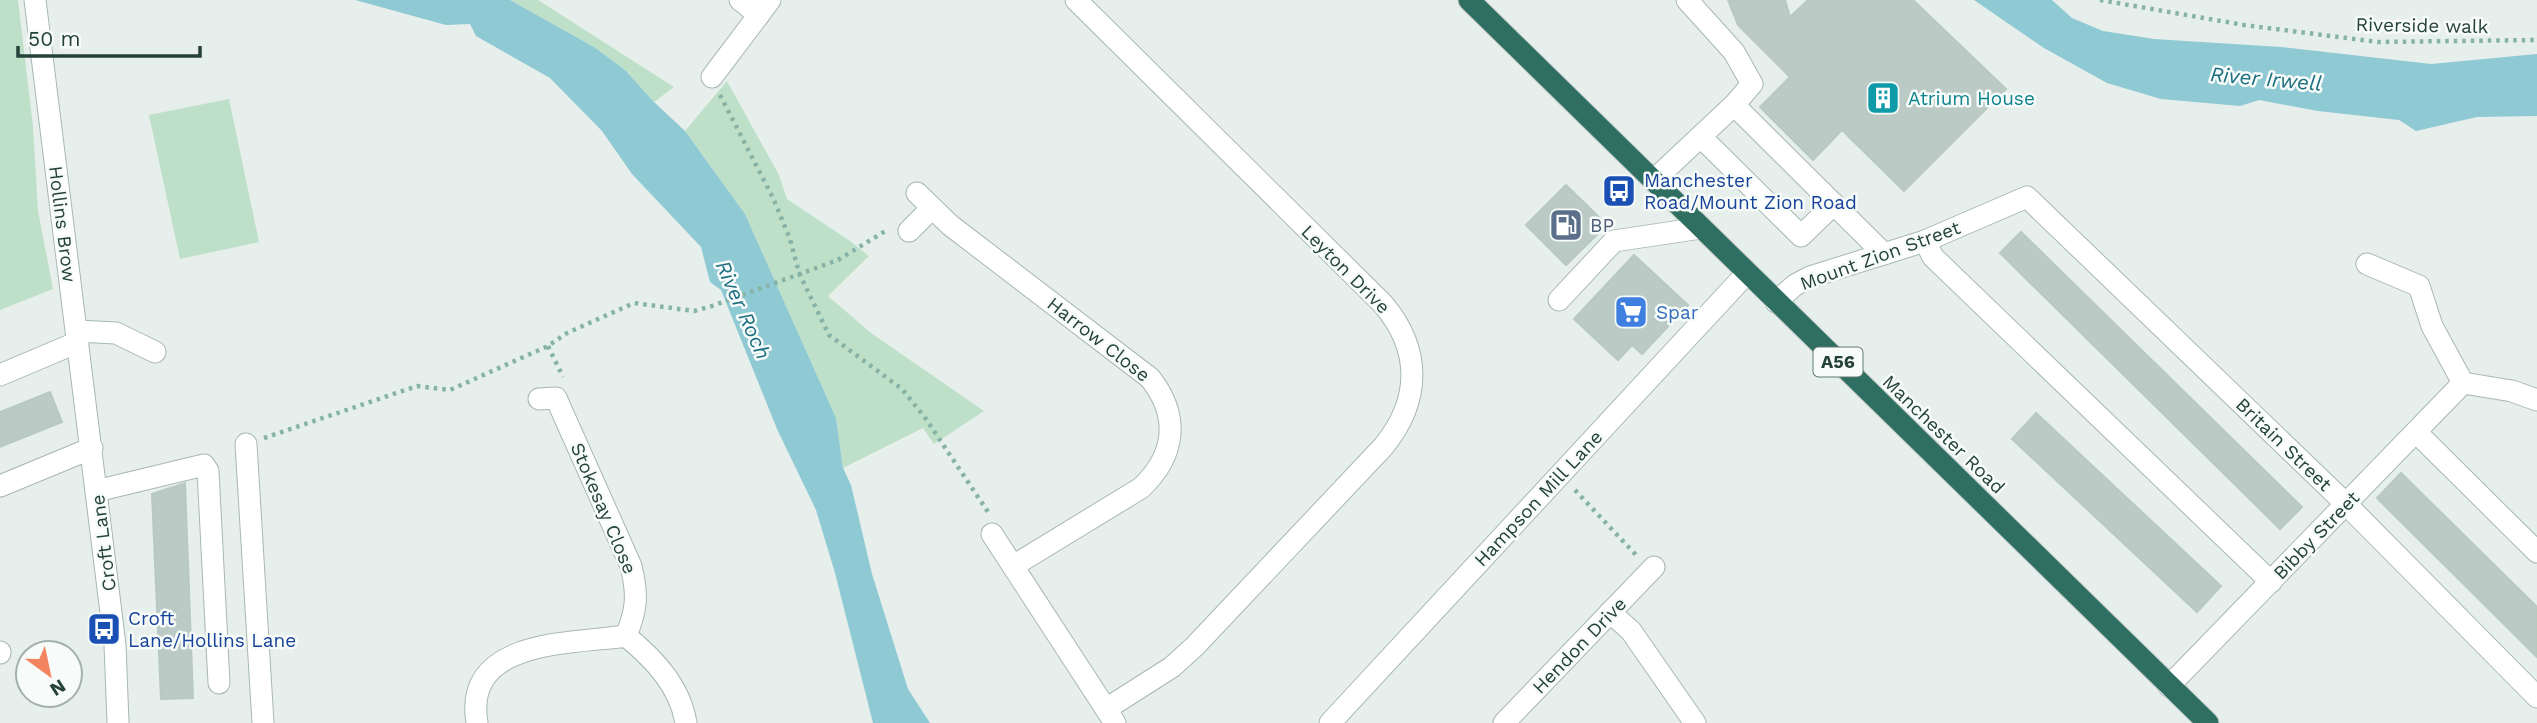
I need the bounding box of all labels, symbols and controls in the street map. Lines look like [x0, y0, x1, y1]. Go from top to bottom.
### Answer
street label: Riverside walk [2355, 13, 2489, 38]
scale bar [18, 14, 200, 58]
text: 50 m [28, 26, 80, 51]
water label: River Irwell [2209, 61, 2323, 96]
building icon: Atrium House [1864, 79, 1902, 117]
place label: Atrium House [1908, 87, 2035, 110]
street label: Hollins Brow [44, 165, 81, 284]
place label: Manchester Road/Mount Zion Road [1644, 169, 1857, 214]
bus stop icon: Manchester Road/Mount Zion Road [1600, 172, 1638, 210]
fuel station icon: BP [1547, 206, 1585, 244]
place label: BP [1590, 214, 1614, 237]
street label: Mount Zion Street [1797, 216, 1964, 295]
street label: Leyton Drive [1296, 220, 1395, 319]
water label: River Roch [711, 256, 776, 363]
street label: Harrow Close [1043, 292, 1155, 387]
supermarket icon: Spar [1612, 293, 1650, 331]
place label: Spar [1656, 301, 1699, 324]
road number: A56 [1814, 348, 1862, 376]
street label: Manchester Road [1878, 370, 2010, 499]
street label: Britain Street [2231, 393, 2336, 496]
street label: Hampson Mill Lane [1469, 425, 1607, 571]
street label: Stokesay Close [566, 439, 642, 577]
street label: Bibby Street [2268, 486, 2364, 584]
street label: Croft Lane [86, 493, 121, 593]
street label: Hendon Drive [1528, 592, 1631, 698]
place label: Croft Lane/Hollins Lane [128, 607, 296, 652]
bus stop icon: Croft Lane/Hollins Lane [85, 610, 123, 648]
north arrow [14, 639, 84, 709]
text: N [46, 674, 70, 701]

